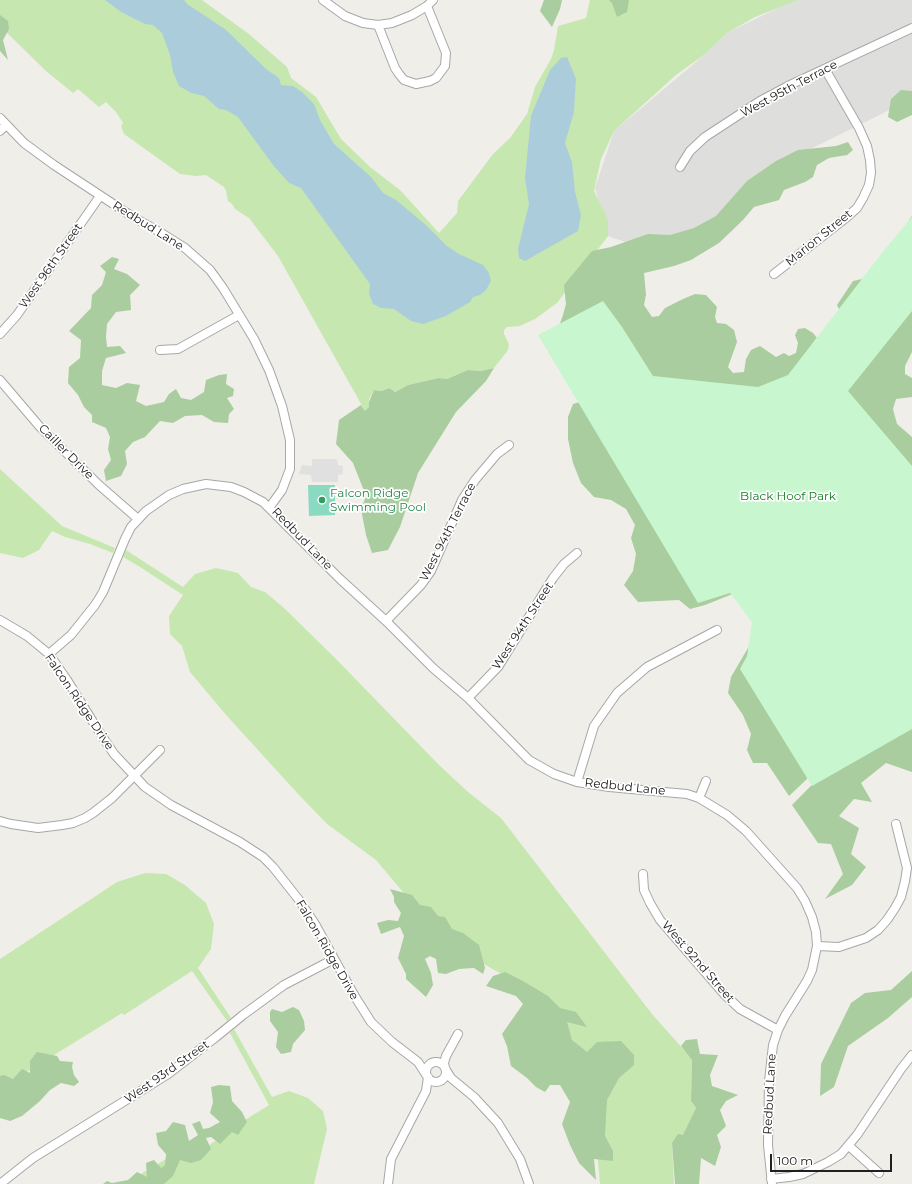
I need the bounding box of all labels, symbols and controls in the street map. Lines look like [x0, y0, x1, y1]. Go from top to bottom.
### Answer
street label: West 95th Terrace [738, 57, 840, 121]
street label: Redbud Lane [110, 198, 186, 254]
street label: Marion Street [783, 207, 855, 269]
street label: West 96th Street [16, 221, 86, 311]
street label: Cailler Drive [36, 422, 96, 482]
street label: West 94th Terrace [417, 480, 479, 584]
place label: Falcon Ridge Swimming Pool [330, 486, 426, 514]
park label: Black Hoof Park [740, 489, 836, 503]
marker: Falcon Ridge Swimming Pool [317, 495, 327, 505]
street label: Redbud Lane [269, 505, 335, 573]
street label: West 94th Street [489, 580, 557, 672]
street label: Falcon Ridge Drive [41, 651, 117, 753]
street label: Redbud Lane [584, 776, 666, 798]
street label: Falcon Ridge Drive [292, 897, 362, 1003]
street label: West 92nd Street [659, 918, 737, 1006]
street label: West 93rd Street [122, 1037, 212, 1107]
street label: Redbud Lane [761, 1053, 779, 1135]
scale bar [772, 1146, 894, 1172]
text: 100 m [777, 1153, 813, 1168]

